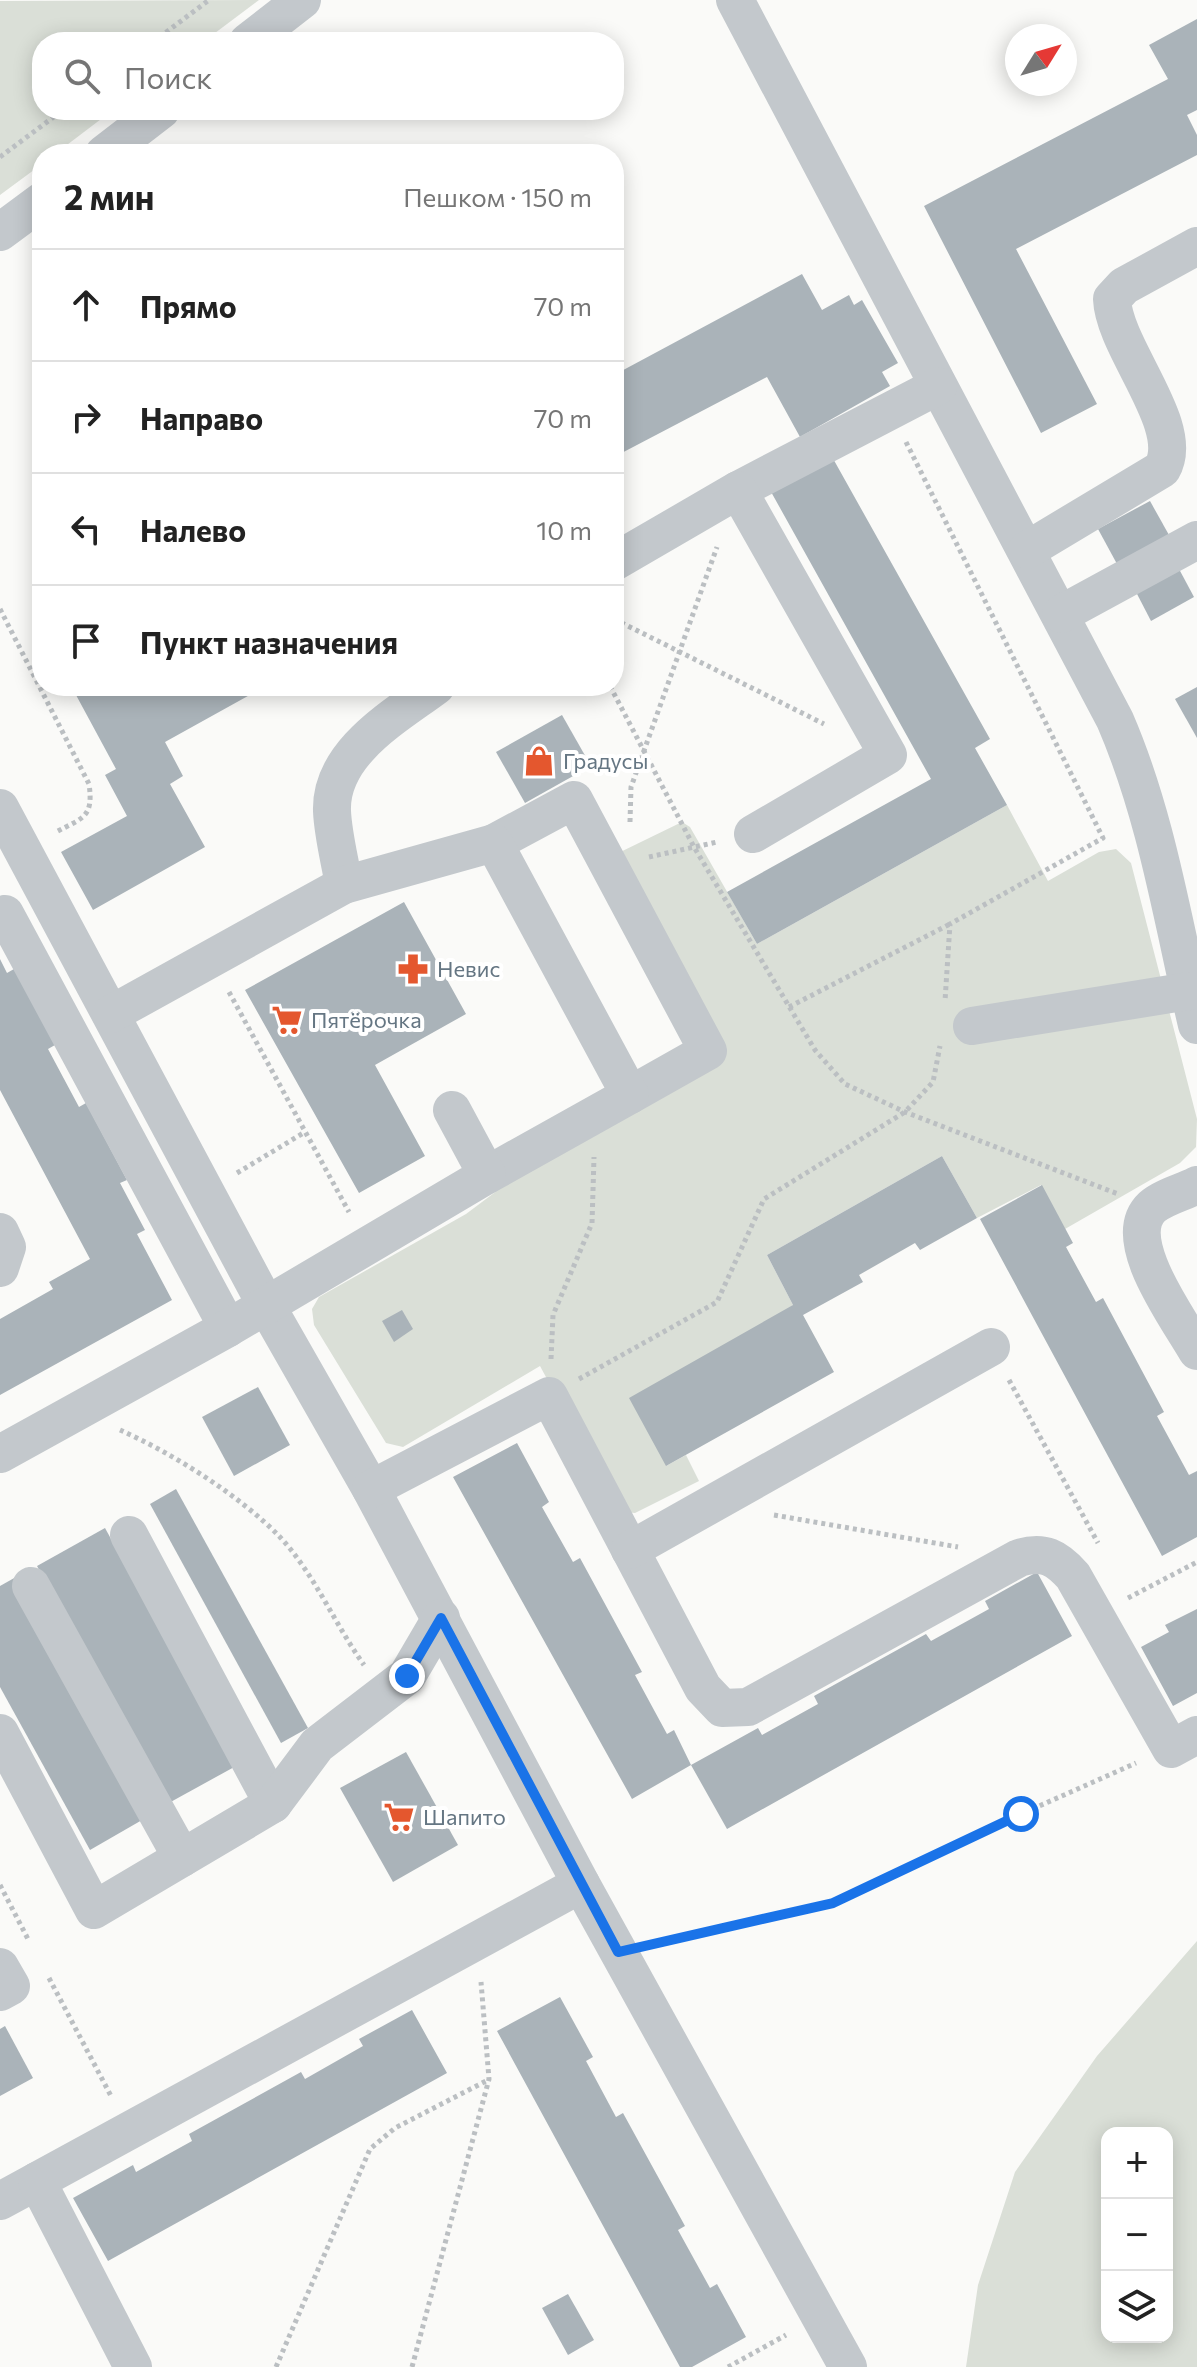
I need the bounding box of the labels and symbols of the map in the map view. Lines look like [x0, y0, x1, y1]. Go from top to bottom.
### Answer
north arrow [1005, 24, 1077, 96]
shop icon: Градусы [522, 744, 556, 778]
place label: Градусы [563, 747, 648, 774]
pharmacy icon: Невис [396, 952, 430, 986]
place label: Невис [437, 955, 500, 982]
supermarket icon: Пятёрочка [270, 1003, 304, 1037]
place label: Пятёрочка [311, 1006, 422, 1033]
route end [389, 1658, 425, 1694]
route start [1003, 1796, 1039, 1832]
supermarket icon: Шапито [382, 1800, 416, 1834]
place label: Шапито [423, 1803, 506, 1830]

